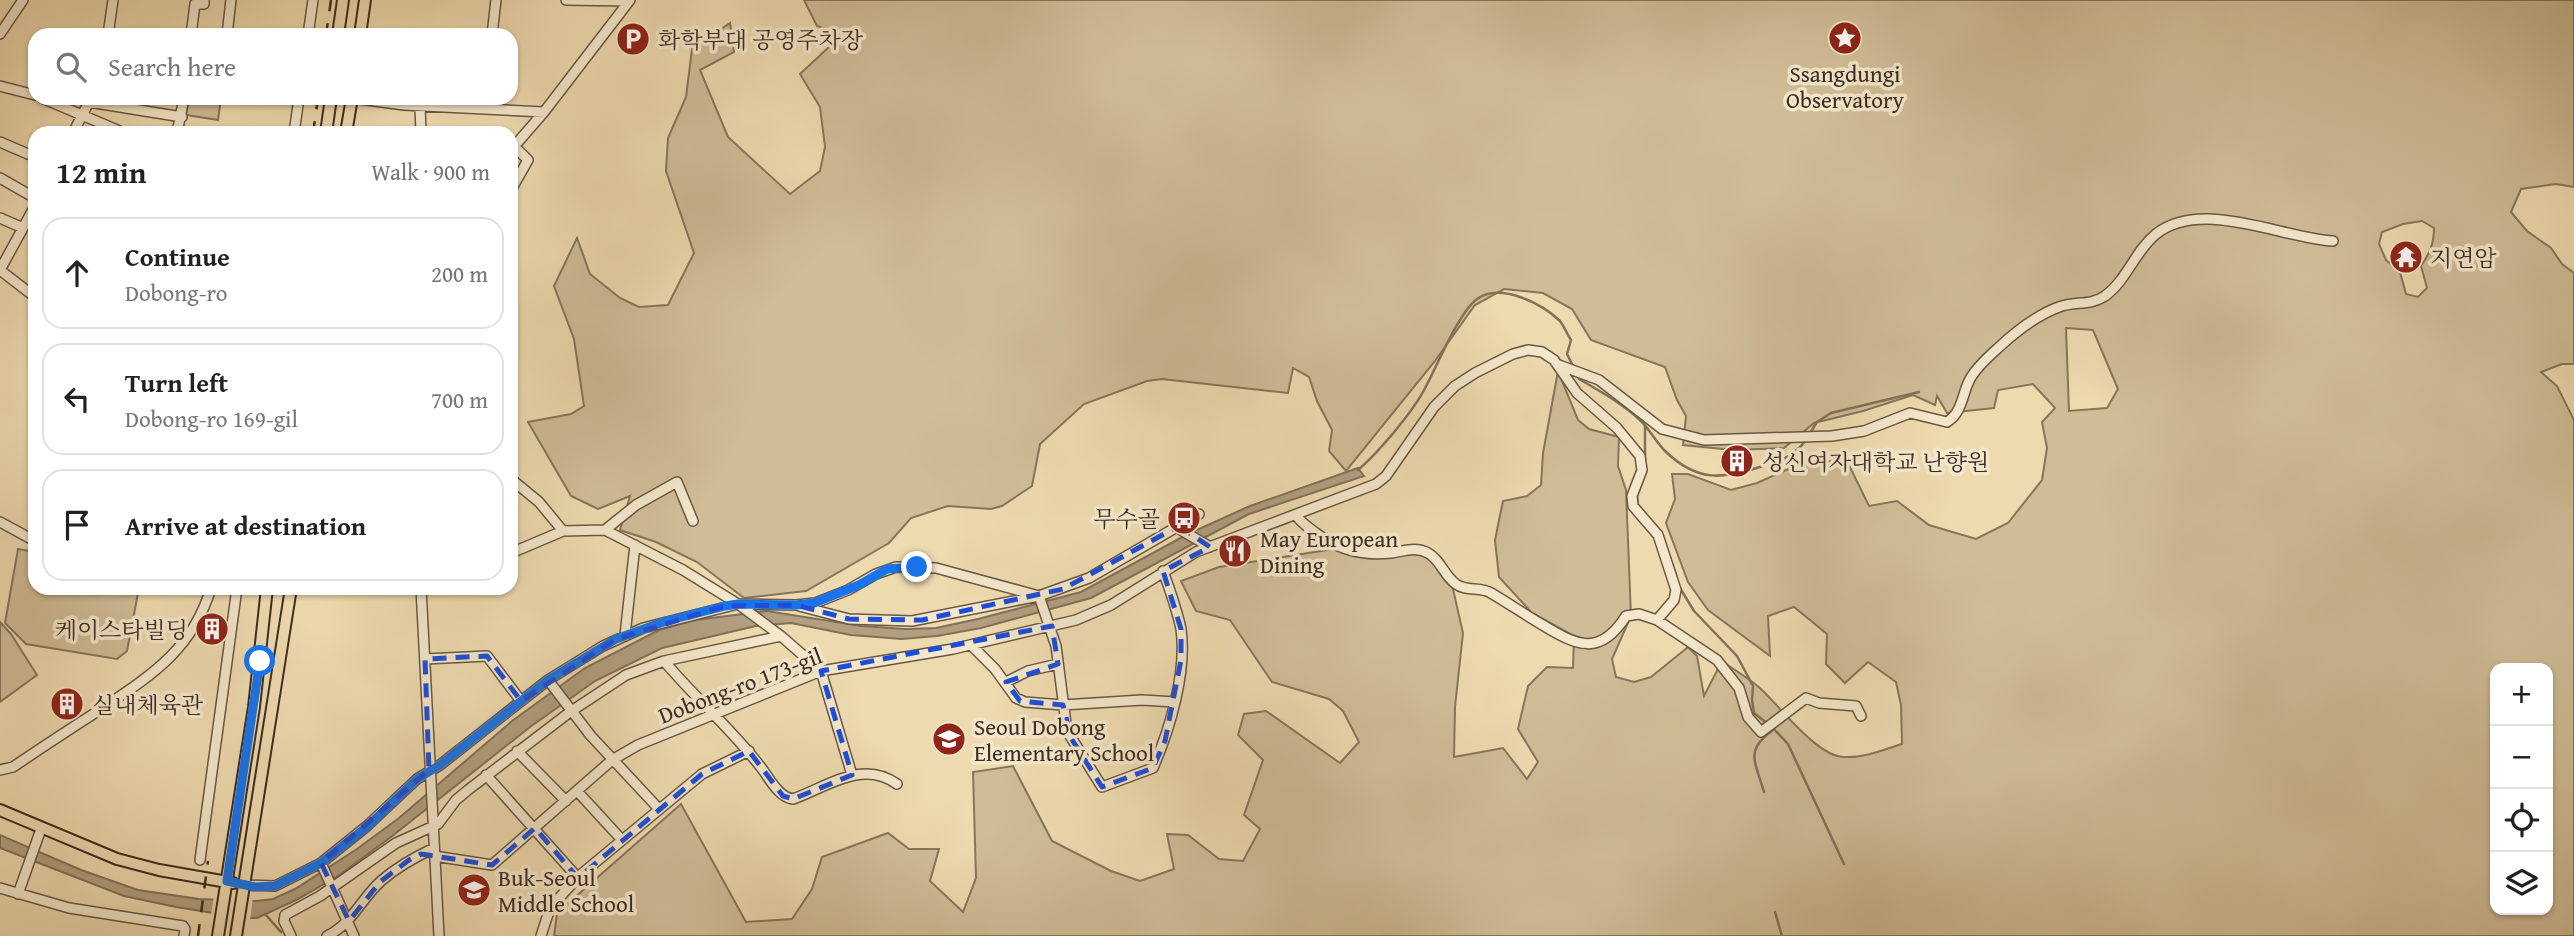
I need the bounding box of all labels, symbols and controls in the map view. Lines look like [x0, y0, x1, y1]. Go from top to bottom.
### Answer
place icon: Ssangdungi Observatory [1826, 19, 1864, 57]
parking icon: 화학부대 공영주차장 [614, 20, 652, 58]
place label: 화학부대 공영주차장 [658, 23, 864, 56]
search box [28, 28, 518, 105]
text: Search here [108, 47, 236, 86]
icon: search [52, 48, 90, 86]
place label: Ssangdungi Observatory [1786, 57, 1905, 116]
text: 12 min [56, 150, 146, 194]
text: Walk · 900 m [371, 155, 490, 188]
text: Continue [125, 237, 230, 276]
temple icon: 지연암 [2387, 238, 2425, 276]
place label: 지연암 [2430, 241, 2497, 274]
icon: ahead [58, 254, 96, 292]
text: 200 m [431, 257, 488, 290]
text: Dobong-ro [125, 276, 227, 309]
text: Turn left [125, 363, 228, 402]
icon: left [58, 380, 96, 418]
text: 700 m [431, 383, 488, 416]
text: Dobong-ro 169-gil [125, 402, 298, 435]
building icon: 성신여자대학교 난향원 [1718, 442, 1756, 480]
place label: 성신여자대학교 난향원 [1762, 445, 1989, 478]
bus stop icon: 무수골 [1165, 499, 1203, 537]
place label: 무수골 [1093, 502, 1160, 535]
icon: arrive [58, 506, 96, 544]
text: Arrive at destination [125, 506, 366, 545]
place label: May European Dining [1260, 522, 1398, 581]
restaurant icon: May European Dining [1216, 532, 1254, 570]
route end [901, 551, 932, 582]
building icon: 케이스타빌딩 [193, 610, 231, 648]
place label: 케이스타빌딩 [55, 613, 188, 646]
street label: Dobong-ro 173-gil [653, 639, 827, 731]
route start [244, 645, 275, 676]
map controls [2490, 663, 2553, 915]
button: + [2490, 663, 2553, 726]
building icon: 실내체육관 [48, 685, 86, 723]
place label: 실내체육관 [92, 688, 204, 721]
place label: Seoul Dobong Elementary School [974, 710, 1154, 769]
school or university icon: Seoul Dobong Elementary School [930, 720, 968, 758]
button: − [2490, 726, 2553, 789]
button: locate [2490, 789, 2553, 852]
button: layers [2490, 852, 2553, 915]
place label: Buk-Seoul Middle School [498, 861, 634, 920]
school or university icon: Buk-Seoul Middle School [455, 871, 493, 909]

